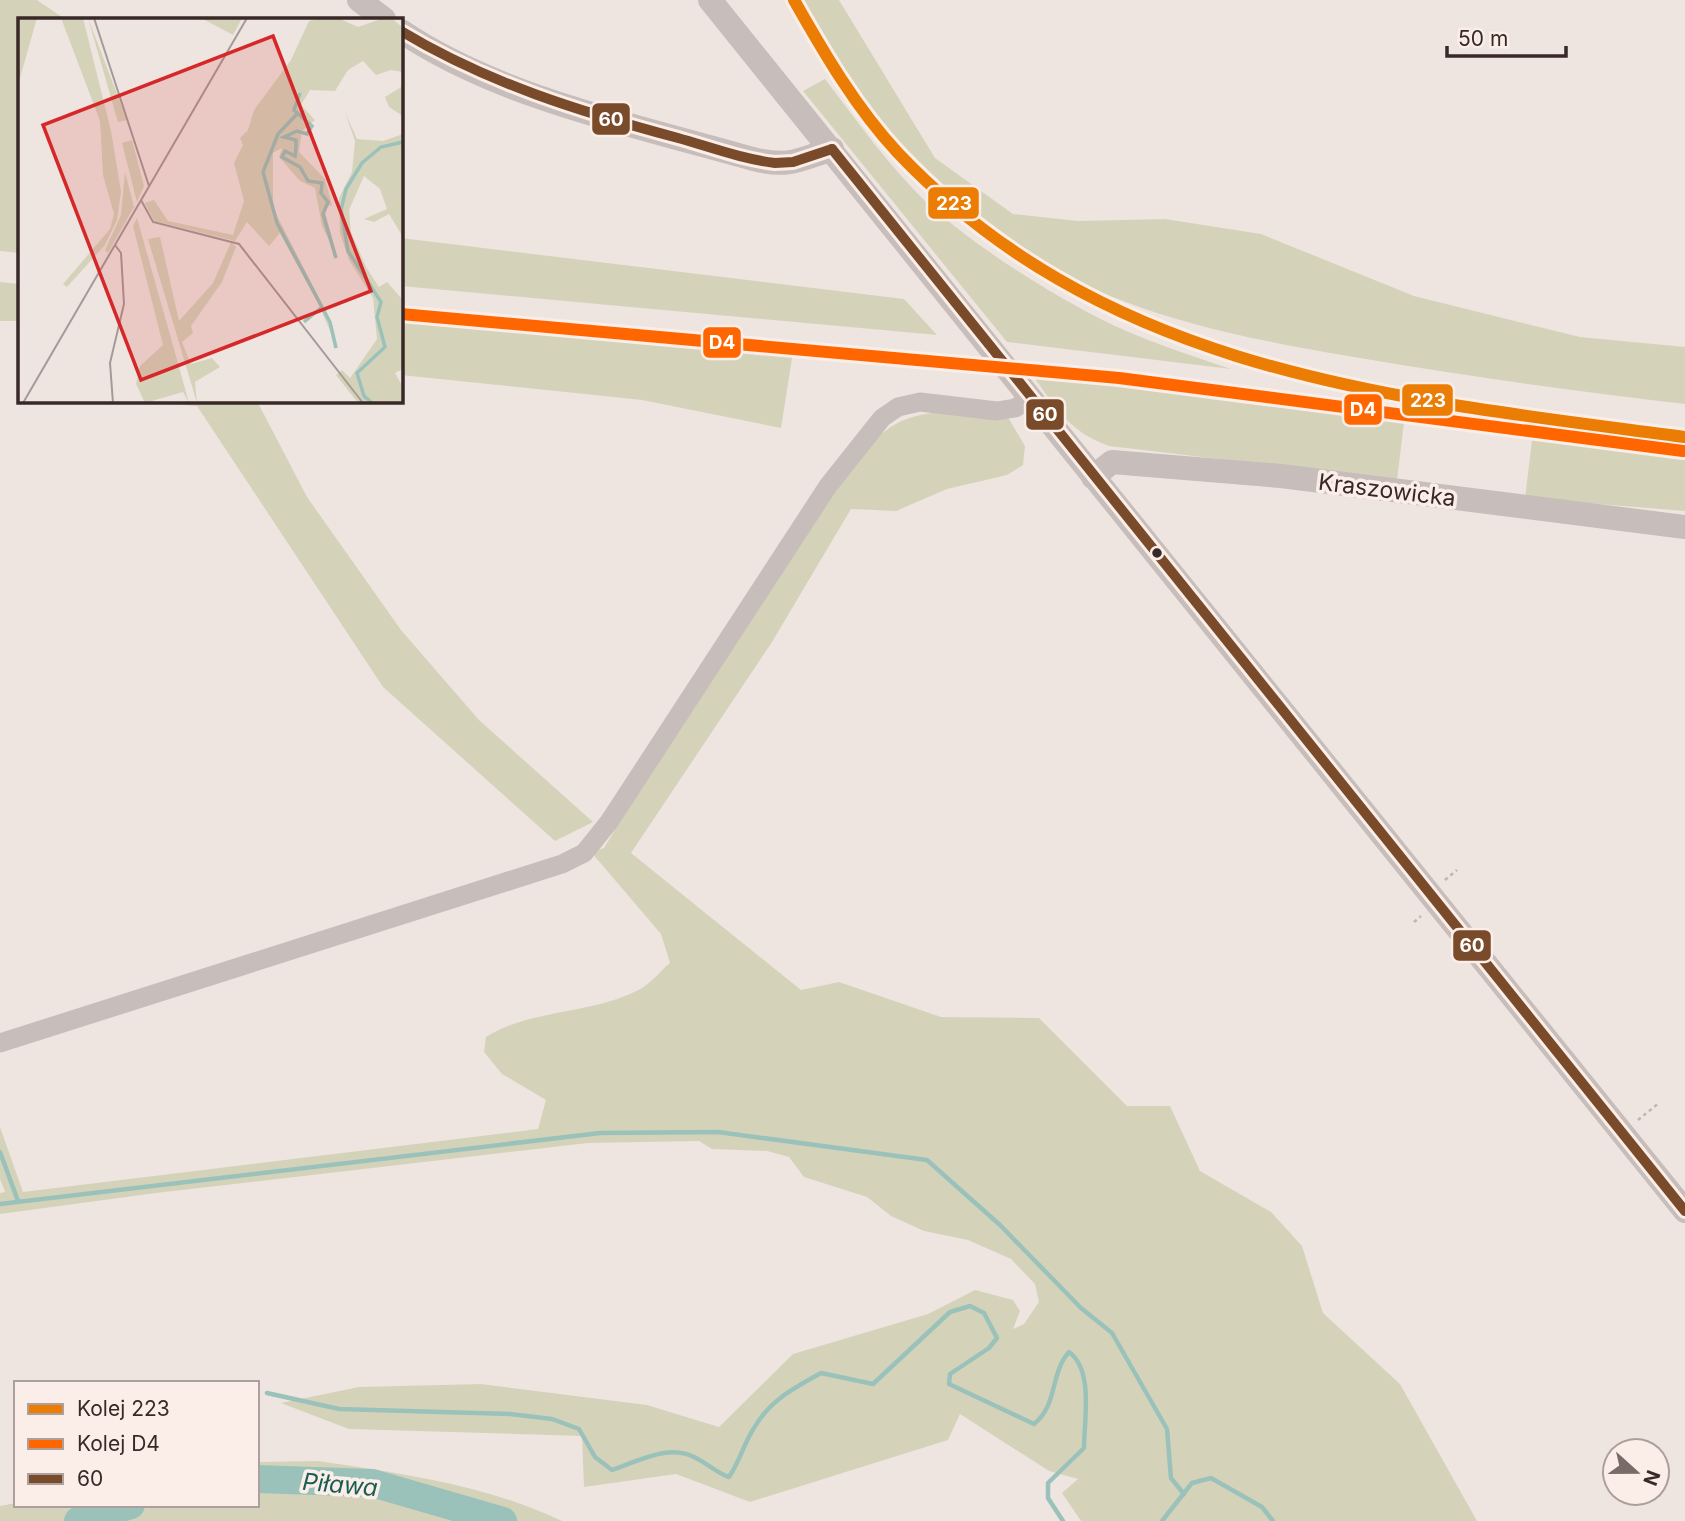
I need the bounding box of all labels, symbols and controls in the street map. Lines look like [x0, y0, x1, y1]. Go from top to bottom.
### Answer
scale bar [1447, 14, 1566, 58]
inset map [18, 18, 402, 402]
text: 50 m [1458, 26, 1508, 51]
line badge: 60 [591, 102, 631, 136]
text: 60 [598, 108, 624, 131]
line badge: 223 [927, 186, 980, 220]
text: 223 [936, 192, 972, 215]
line badge: D4 [702, 326, 742, 359]
text: D4 [709, 331, 735, 354]
line badge: 223 [1401, 383, 1454, 417]
text: 223 [1410, 389, 1446, 412]
line badge: D4 [1343, 393, 1383, 426]
line badge: 60 [1025, 398, 1065, 431]
text: D4 [1350, 398, 1376, 421]
text: 60 [1032, 403, 1058, 426]
street label: Kraszowicka [1317, 468, 1457, 512]
unlabelled marker [1150, 546, 1164, 560]
line badge: 60 [1452, 929, 1492, 962]
text: 60 [1459, 934, 1485, 957]
legend [14, 1381, 259, 1507]
text: Kolej 223 [77, 1396, 170, 1421]
text: Kolej D4 [77, 1431, 160, 1456]
north arrow [1601, 1437, 1671, 1507]
text: 60 [77, 1466, 103, 1491]
water label: Piława [301, 1467, 379, 1502]
text: N [1638, 1467, 1665, 1489]

